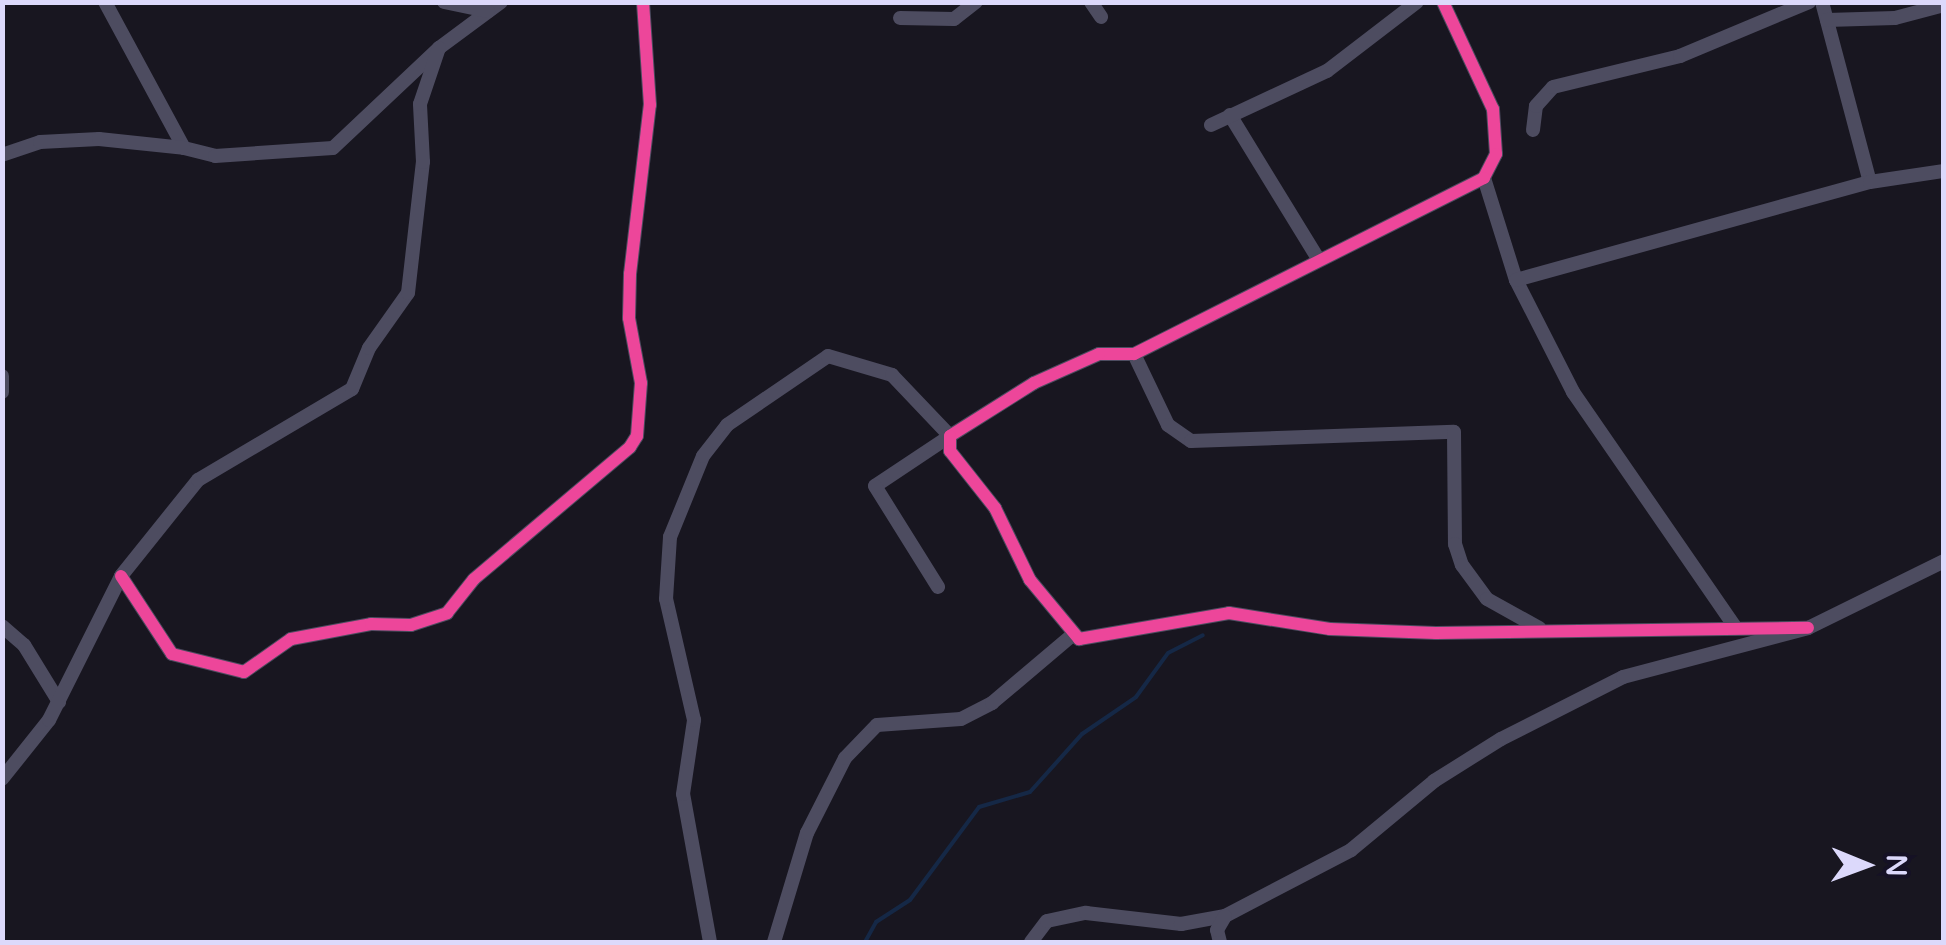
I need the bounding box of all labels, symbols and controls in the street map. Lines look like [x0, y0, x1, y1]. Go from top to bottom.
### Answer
north arrow [1816, 815, 1916, 915]
text: N [1879, 854, 1913, 877]

